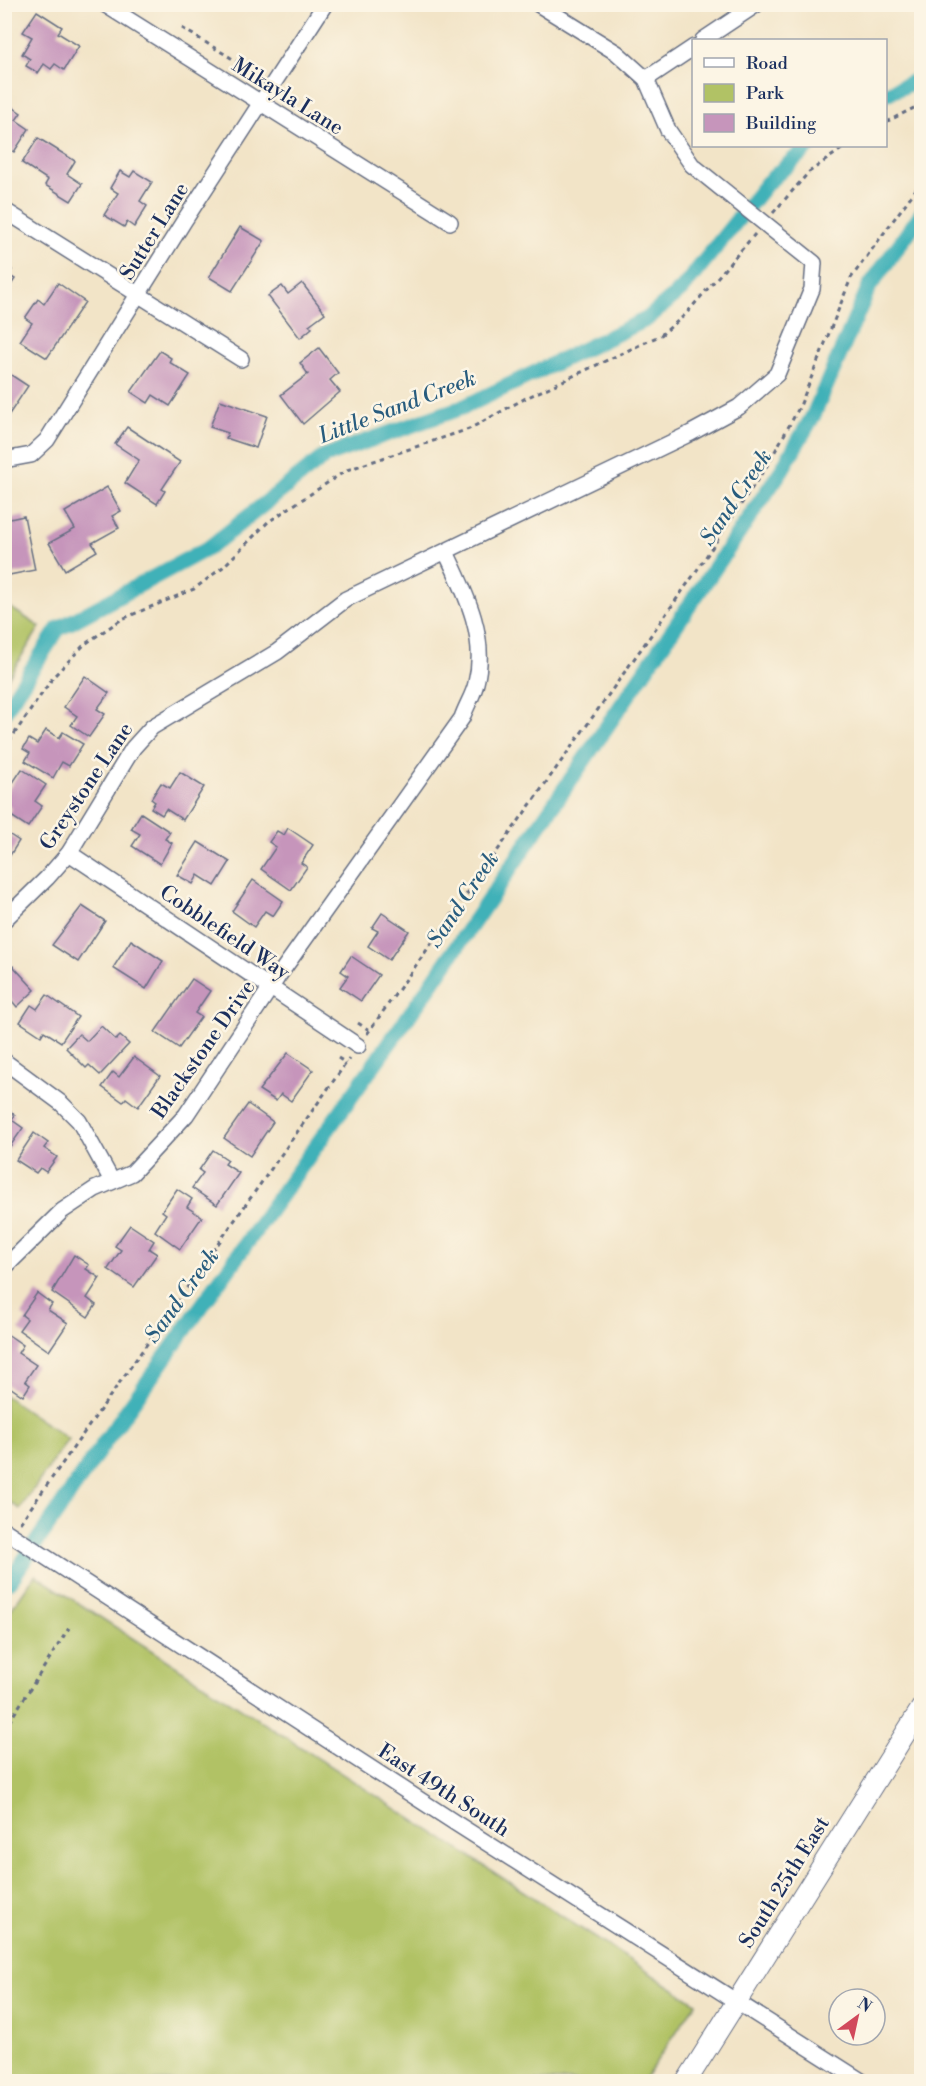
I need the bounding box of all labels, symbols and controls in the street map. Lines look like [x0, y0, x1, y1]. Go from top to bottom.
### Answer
legend [692, 39, 887, 147]
street label: Mikayla Lane [227, 52, 348, 141]
text: Road [746, 52, 789, 75]
text: Park [746, 82, 785, 105]
text: Building [745, 112, 817, 135]
street label: Sutter Lane [115, 178, 195, 285]
water label: Little Sand Creek [314, 365, 480, 450]
water label: Sand Creek [694, 445, 778, 551]
street label: Greystone Lane [35, 718, 139, 855]
water label: Sand Creek [421, 847, 505, 953]
street label: Cobblefield Way [154, 880, 295, 986]
street label: Blackstone Drive [146, 975, 261, 1125]
water label: Sand Creek [139, 1243, 226, 1348]
street label: East 49th South [373, 1739, 515, 1843]
street label: South 25th East [734, 1811, 836, 1953]
north arrow [827, 1987, 887, 2047]
text: N [854, 1993, 876, 2017]

